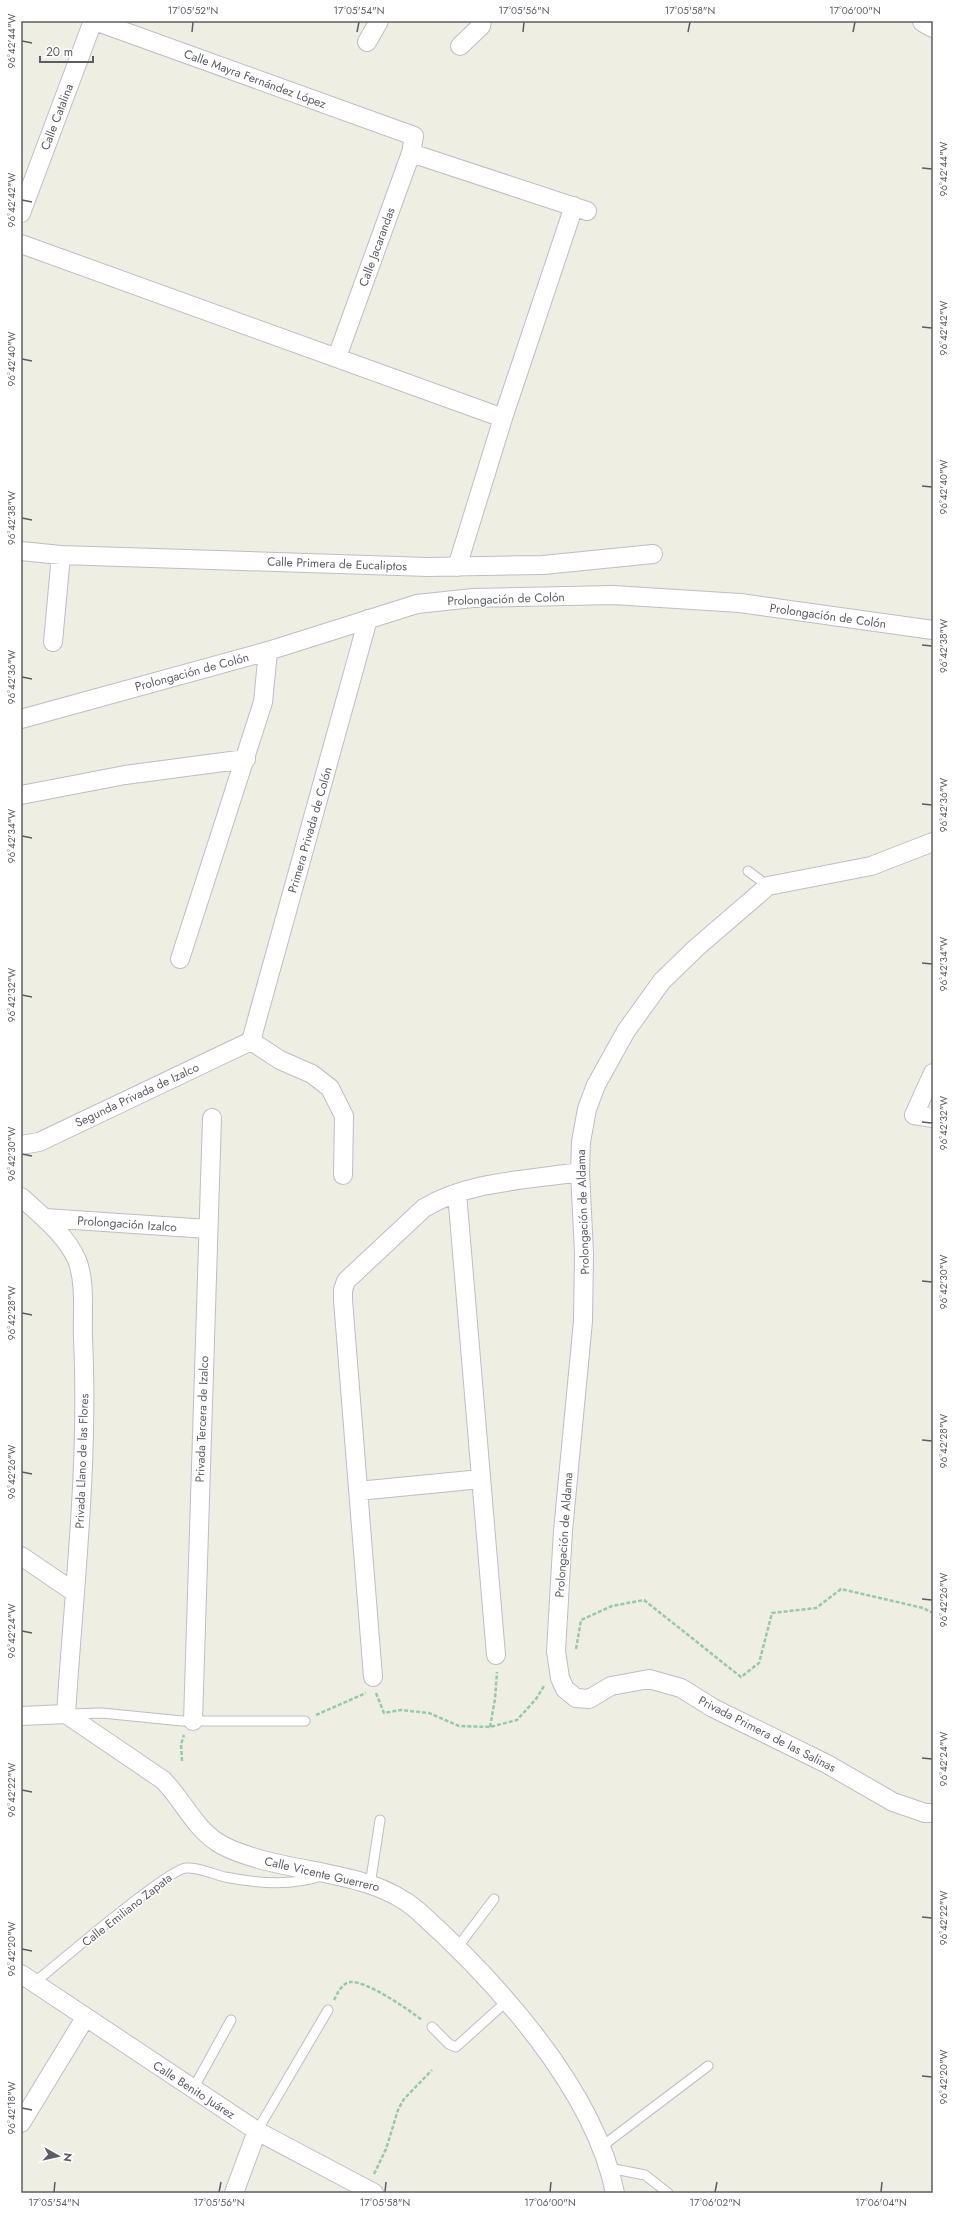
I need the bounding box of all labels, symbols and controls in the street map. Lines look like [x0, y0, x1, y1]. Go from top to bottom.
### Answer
text: 17°05'52"N [168, 3, 218, 18]
text: 17°05'54"N [334, 3, 384, 18]
text: 17°05'56"N [499, 3, 549, 18]
text: 17°05'58"N [665, 3, 715, 18]
text: 17°06'00"N [829, 3, 881, 18]
text: 96°42'44"W [4, 13, 19, 68]
scale bar [40, 38, 93, 64]
text: 20 m [46, 43, 73, 61]
street label: Calle Mayra Fernández López [181, 45, 329, 113]
street label: Calle Catalina [36, 81, 78, 153]
text: 96°42'44"W [936, 141, 951, 196]
text: 96°42'42"W [4, 173, 19, 227]
street label: Calle Jacarandas [354, 205, 400, 289]
text: 96°42'42"W [936, 301, 951, 355]
text: 96°42'40"W [4, 331, 19, 387]
text: 96°42'40"W [936, 459, 951, 515]
text: 96°42'38"W [4, 491, 19, 545]
street label: Calle Primera de Eucaliptos [267, 553, 407, 575]
street label: Prolongación de Colón [447, 588, 565, 610]
street label: Prolongación de Colón [769, 599, 887, 633]
text: 96°42'38"W [936, 619, 951, 673]
street label: Prolongación de Colón [133, 648, 251, 696]
text: 96°42'36"W [4, 650, 19, 704]
street label: Primera Privada de Colón [283, 765, 337, 895]
text: 96°42'36"W [936, 778, 951, 832]
text: 96°42'34"W [4, 809, 19, 863]
text: 96°42'34"W [936, 937, 951, 991]
text: 96°42'32"W [4, 968, 19, 1022]
street label: Segunda Privada de Izalco [72, 1058, 202, 1132]
text: 96°42'32"W [936, 1096, 951, 1150]
text: 96°42'30"W [4, 1127, 19, 1181]
street label: Prolongación de Aldama [572, 1149, 594, 1275]
street label: Prolongación Izalco [77, 1212, 178, 1236]
text: 96°42'30"W [936, 1255, 951, 1309]
text: 96°42'28"W [4, 1286, 19, 1340]
street label: Privada Tercera de Izalco [191, 1355, 213, 1483]
street label: Privada Llano de las Flores [71, 1393, 93, 1529]
text: 96°42'28"W [936, 1414, 951, 1468]
text: 96°42'26"W [4, 1445, 19, 1499]
street label: Prolongación de Aldama [551, 1472, 577, 1598]
text: 96°42'26"W [936, 1573, 951, 1627]
text: 96°42'24"W [4, 1604, 19, 1658]
street label: Privada Primera de las Salinas [695, 1691, 839, 1777]
text: 96°42'24"W [936, 1732, 951, 1786]
text: 96°42'22"W [4, 1763, 19, 1817]
street label: Calle Vicente Guerrero [263, 1852, 382, 1896]
street label: Calle Emiliano Zapata [78, 1869, 176, 1951]
text: 96°42'22"W [936, 1891, 951, 1945]
text: 96°42'20"W [4, 1921, 19, 1976]
text: 96°42'20"W [936, 2049, 951, 2104]
street label: Calle Benito Juárez [149, 2057, 239, 2124]
text: 96°42'18"W [4, 2081, 19, 2135]
north arrow [38, 2136, 78, 2176]
text: N [59, 2152, 76, 2163]
text: 17°05'54"N [29, 2195, 79, 2210]
text: 17°05'56"N [194, 2195, 244, 2210]
text: 17°05'58"N [360, 2195, 410, 2210]
text: 17°06'00"N [524, 2195, 576, 2210]
text: 17°06'02"N [689, 2195, 741, 2210]
text: 17°06'04"N [855, 2195, 907, 2210]

